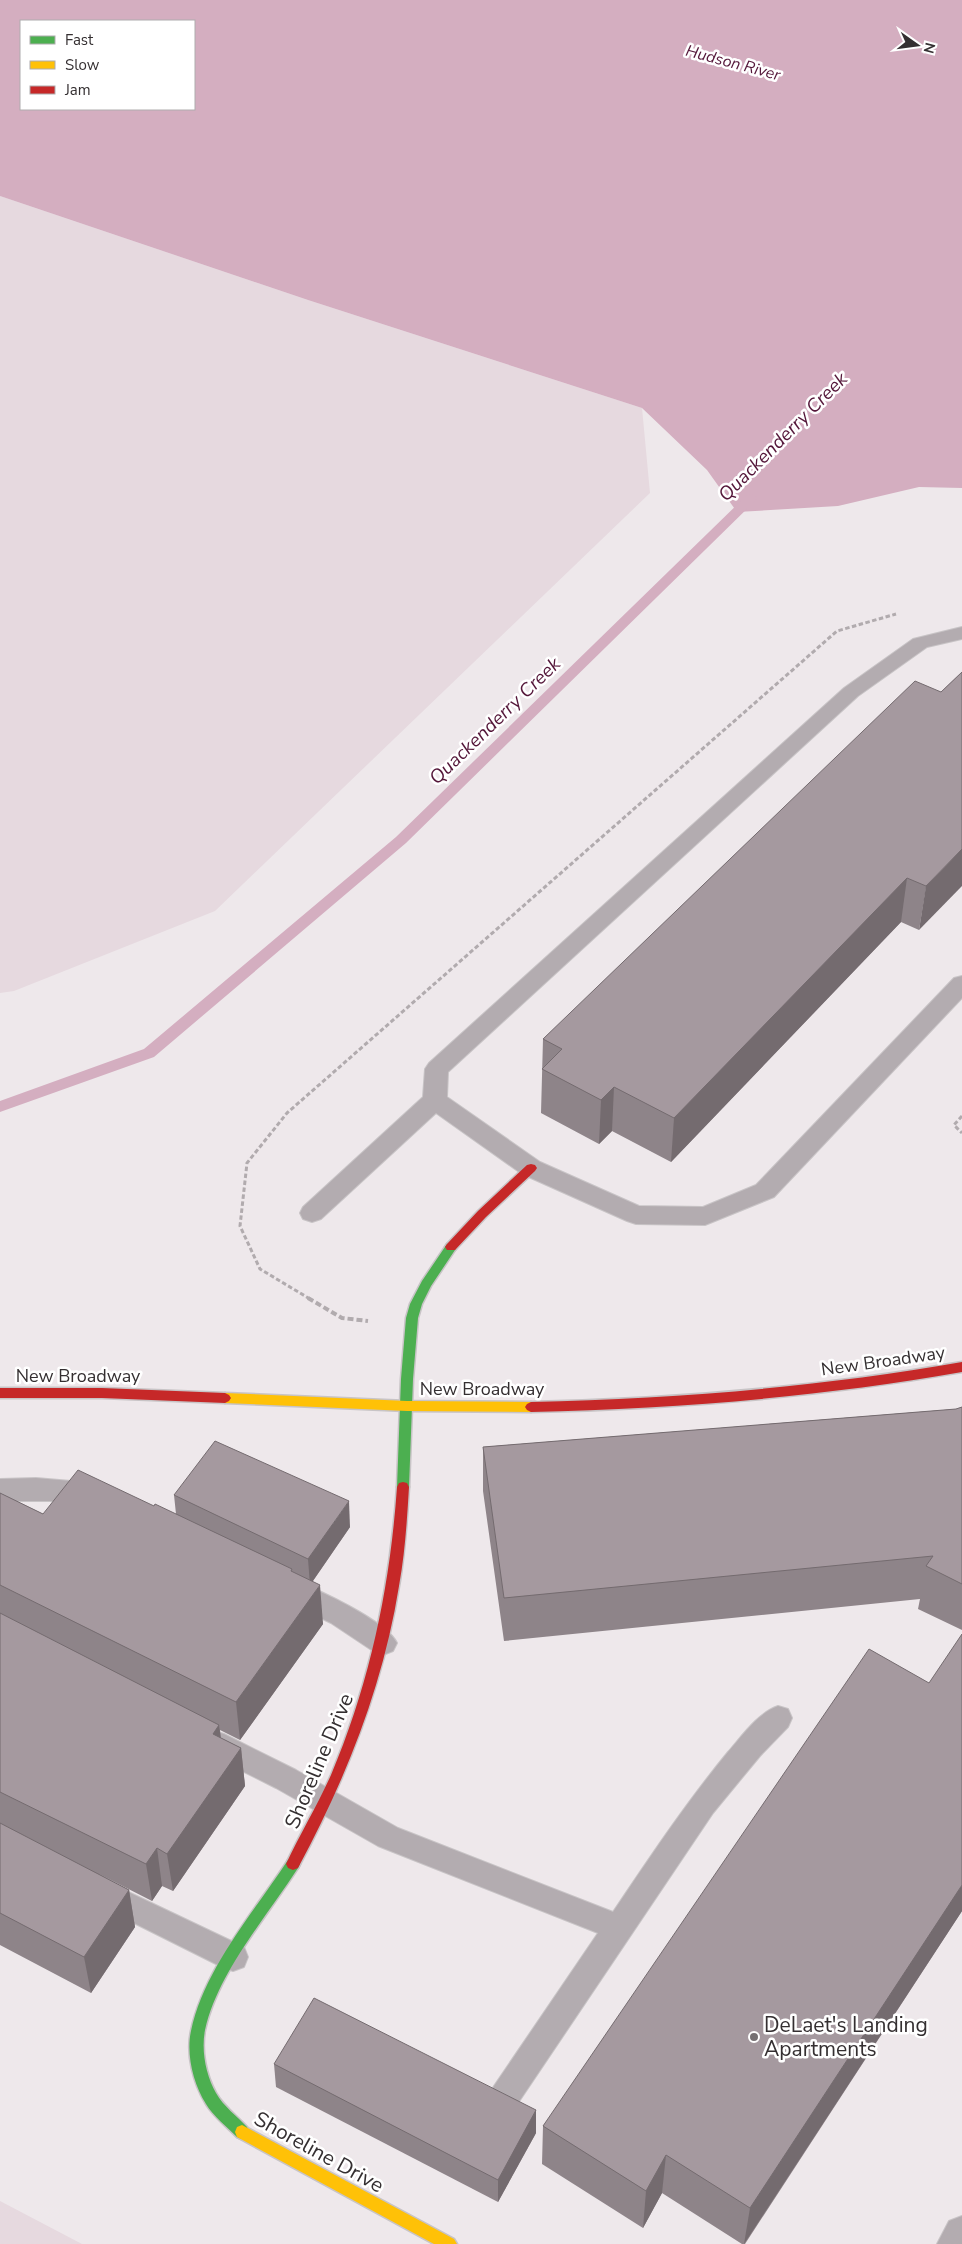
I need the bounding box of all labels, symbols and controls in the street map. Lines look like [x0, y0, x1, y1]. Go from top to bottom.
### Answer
legend [20, 20, 195, 110]
north arrow [892, 20, 942, 70]
text: Fast [65, 30, 94, 50]
water label: Hudson River [683, 40, 784, 87]
text: N [919, 41, 940, 55]
text: Slow [65, 55, 100, 75]
text: Jam [64, 80, 91, 100]
water label: Quackenderry Creek [712, 366, 854, 508]
water label: Quackenderry Creek [424, 651, 567, 791]
street label: New Broadway [820, 1340, 947, 1382]
street label: New Broadway [16, 1364, 141, 1388]
street label: New Broadway [420, 1377, 545, 1401]
street label: Shoreline Drive [278, 1689, 360, 1833]
place label: DeLaet's Landing Apartments [764, 2011, 928, 2063]
marker: DeLaet's Landing Apartments [748, 2031, 760, 2043]
street label: Shoreline Drive [249, 2105, 389, 2199]

